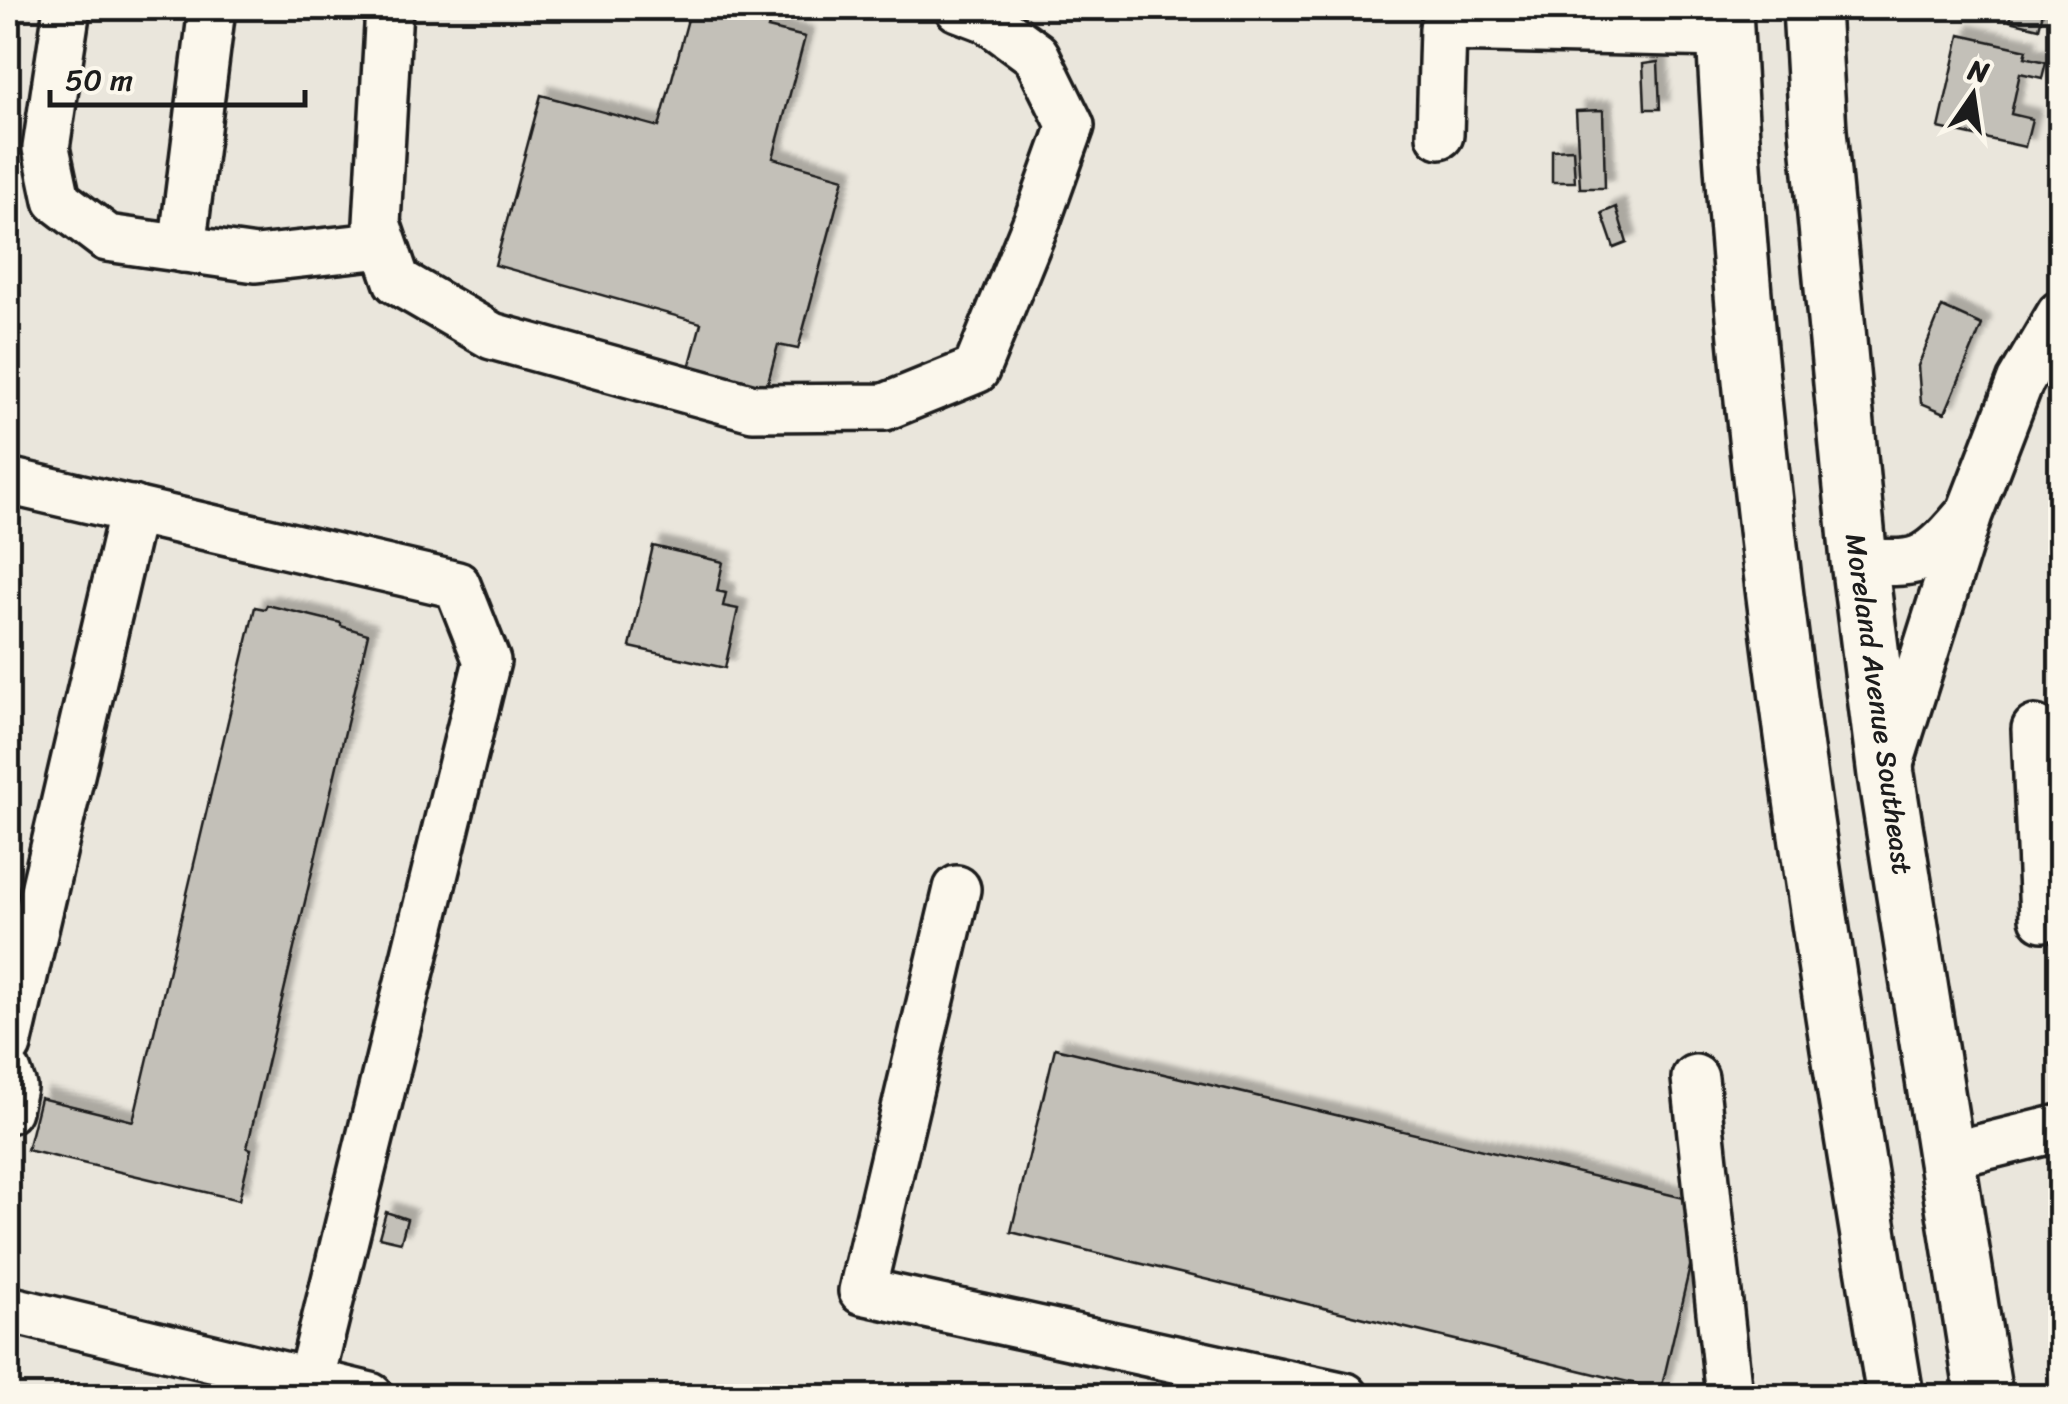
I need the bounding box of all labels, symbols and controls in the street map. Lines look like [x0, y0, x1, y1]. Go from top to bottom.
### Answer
scale bar [50, 45, 305, 107]
north arrow [1923, 45, 2023, 145]
text: N [1963, 45, 1994, 97]
text: 50 m [65, 53, 133, 107]
street label: Moreland Avenue Southeast [1831, 530, 1927, 878]

